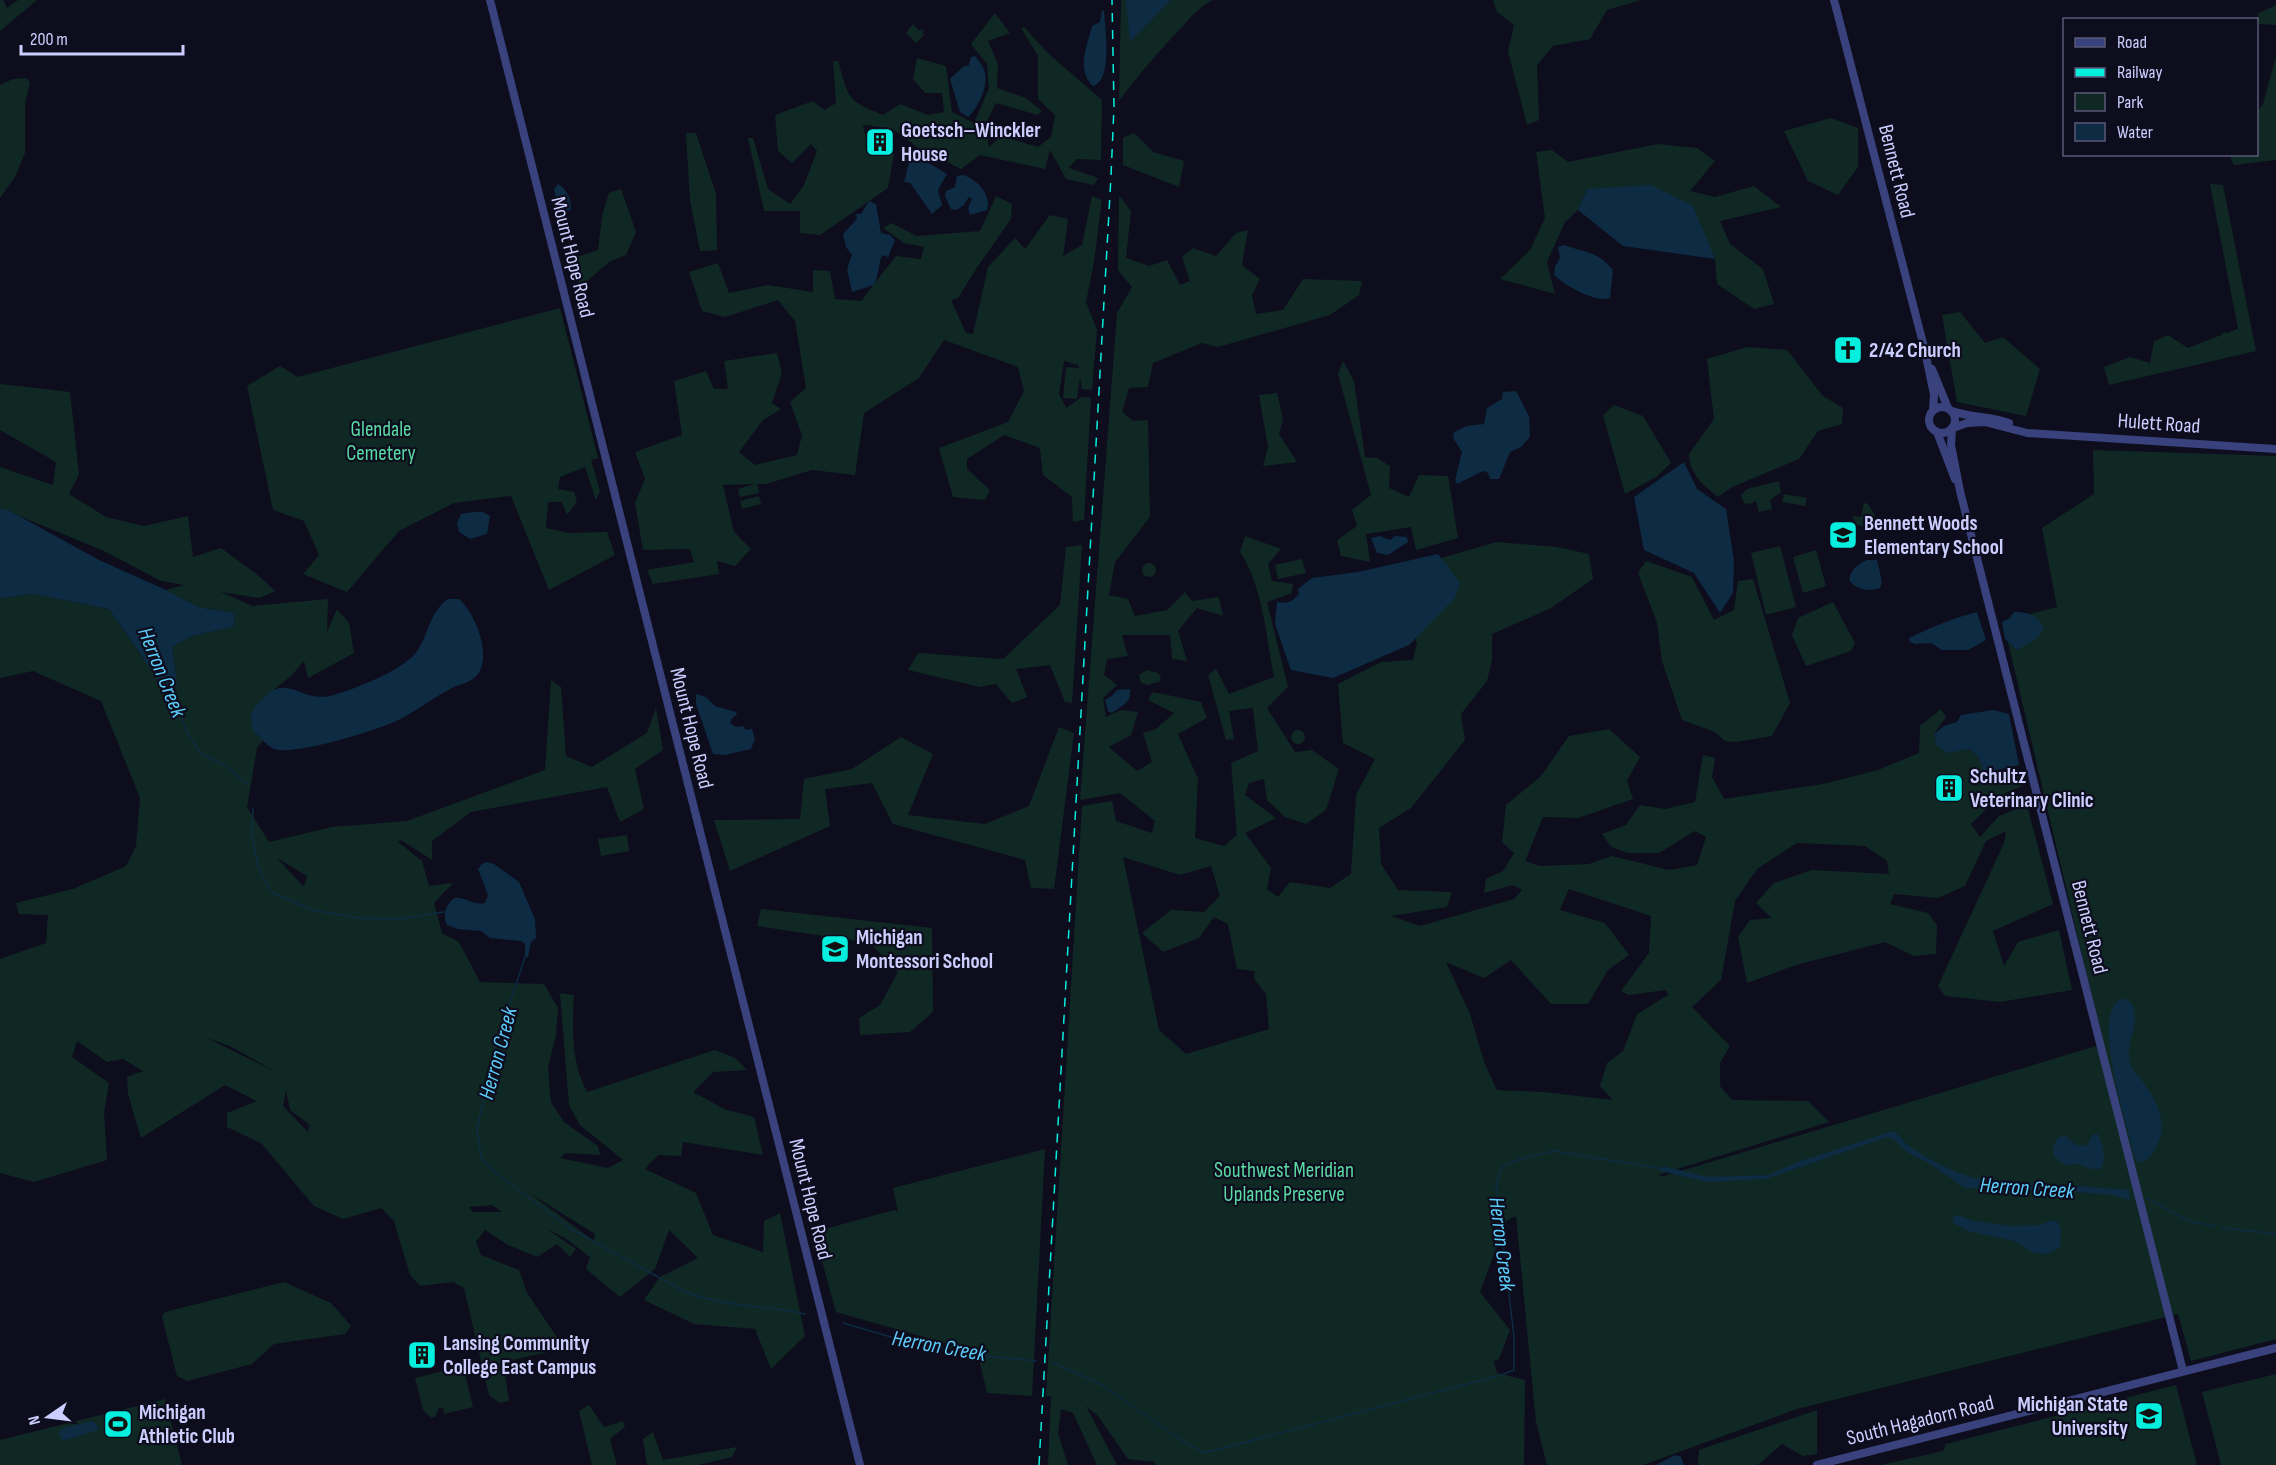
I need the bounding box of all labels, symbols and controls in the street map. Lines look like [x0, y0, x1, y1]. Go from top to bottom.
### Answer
scale bar [21, 18, 183, 56]
legend [2063, 18, 2258, 156]
text: 200 m [30, 29, 68, 50]
text: Road [2117, 32, 2147, 53]
text: Railway [2117, 62, 2162, 83]
text: Park [2117, 92, 2143, 113]
place label: Goetsch–Winckler House [901, 118, 1041, 167]
street label: Bennett Road [1873, 122, 1920, 220]
text: Water [2117, 122, 2153, 143]
building icon: Goetsch–Winckler House [864, 126, 896, 158]
street label: Mount Hope Road [545, 194, 600, 320]
church icon: 2/42 Church [1832, 334, 1864, 366]
place label: 2/42 Church [1869, 338, 1961, 363]
street label: Hulett Road [2117, 408, 2201, 439]
park label: Glendale Cemetery [346, 417, 416, 466]
place label: Bennett Woods Elementary School [1864, 511, 2003, 560]
school or university icon: Bennett Woods Elementary School [1827, 519, 1859, 551]
water label: Herron Creek [131, 624, 192, 722]
street label: Mount Hope Road [664, 665, 719, 791]
place label: Schultz Veterinary Clinic [1970, 764, 2094, 813]
building icon: Schultz Veterinary Clinic [1933, 772, 1965, 804]
street label: Bennett Road [2066, 878, 2113, 976]
place label: Michigan Montessori School [856, 925, 993, 974]
school or university icon: Michigan Montessori School [819, 933, 851, 965]
water label: Herron Creek [473, 1003, 524, 1103]
street label: Mount Hope Road [783, 1136, 838, 1262]
park label: Southwest Meridian Uplands Preserve [1214, 1158, 1354, 1207]
water label: Herron Creek [1979, 1172, 2076, 1205]
water label: Herron Creek [1482, 1195, 1521, 1294]
water label: Herron Creek [890, 1325, 989, 1368]
place label: Lansing Community College East Campus [443, 1331, 596, 1380]
building icon: Lansing Community College East Campus [406, 1339, 438, 1371]
north arrow [18, 1387, 78, 1447]
street label: South Hagadorn Road [1844, 1390, 1996, 1451]
place label: Michigan State University [2017, 1392, 2128, 1441]
place label: Michigan Athletic Club [138, 1400, 235, 1449]
school or university icon: Michigan State University [2133, 1400, 2165, 1432]
sports icon: Michigan Athletic Club [102, 1408, 134, 1440]
text: N [25, 1414, 45, 1427]

